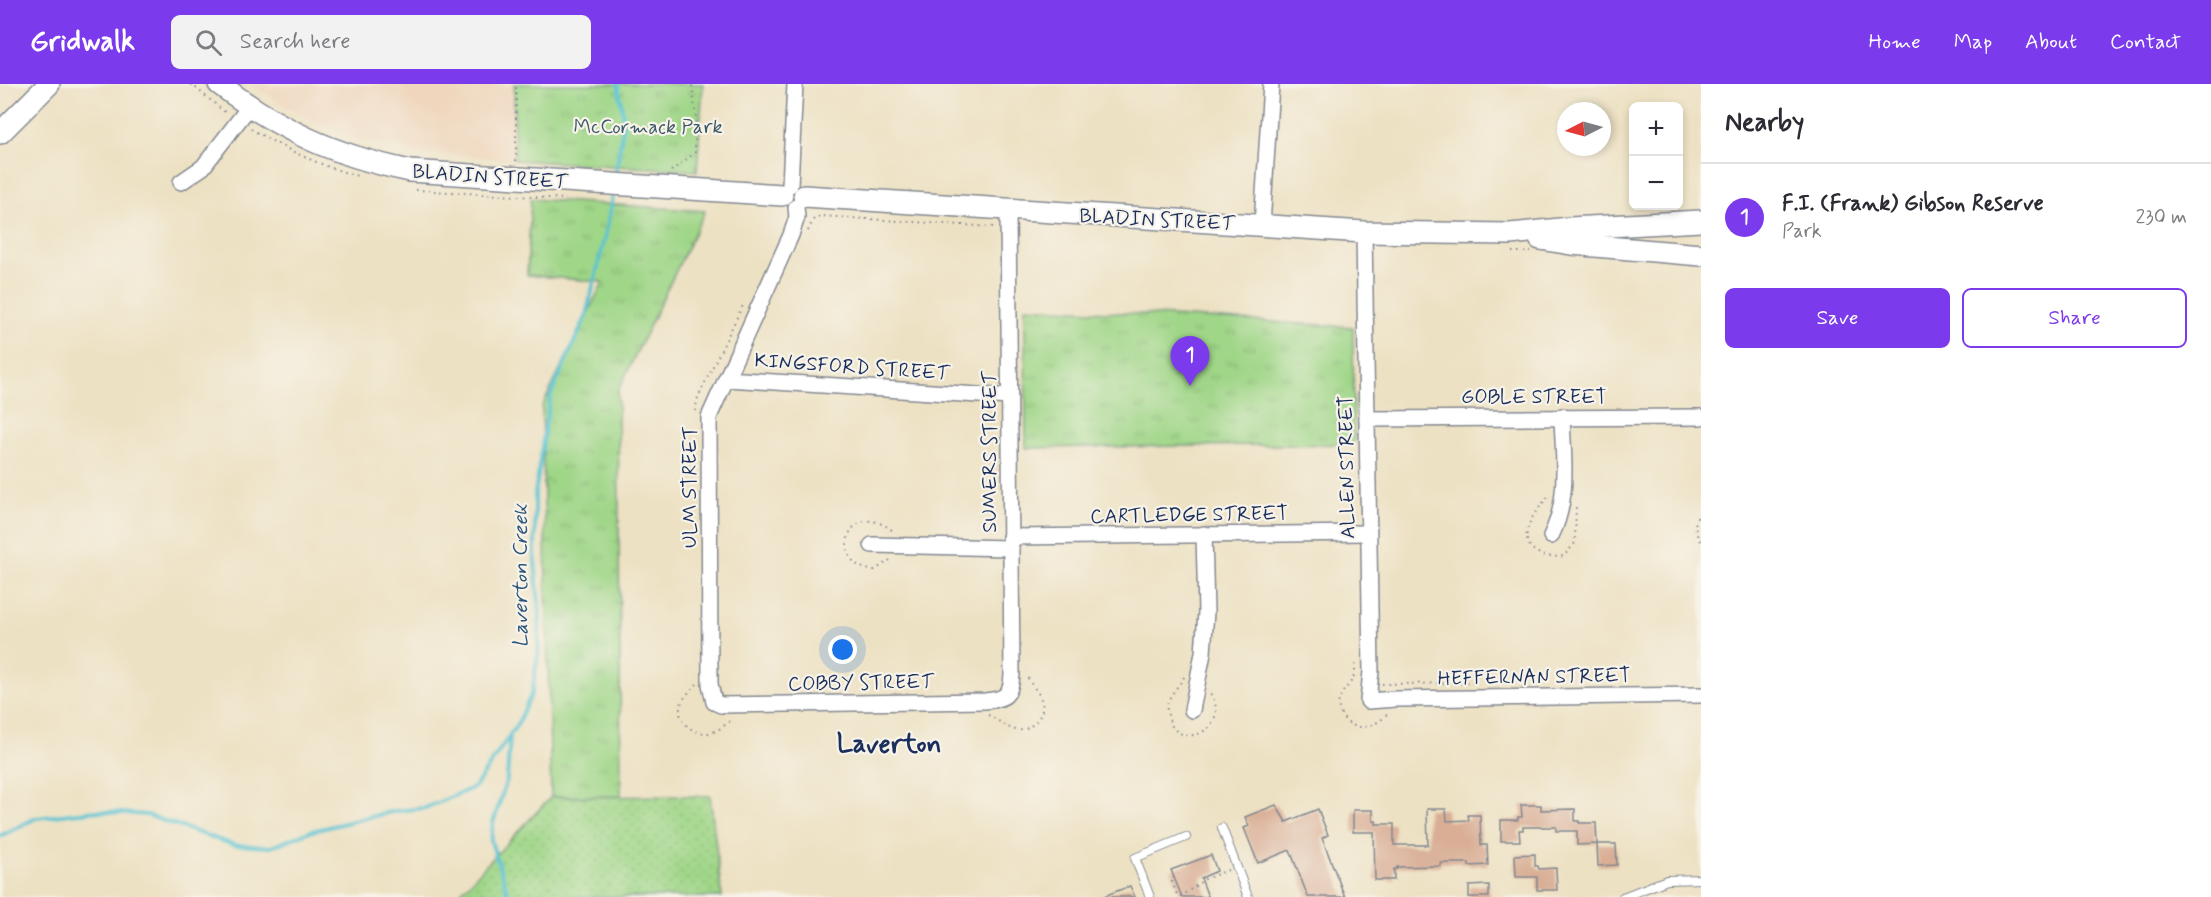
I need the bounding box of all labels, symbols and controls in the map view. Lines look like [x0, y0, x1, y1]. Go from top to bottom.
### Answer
search box [171, 15, 591, 69]
text: Gridwalk [30, 24, 135, 61]
icon: search [192, 26, 225, 59]
text: Search here [240, 28, 351, 56]
text: Home [1869, 28, 1921, 56]
text: Map [1954, 28, 1992, 56]
text: About [2025, 28, 2077, 56]
text: Contact [2110, 28, 2181, 56]
north arrow [1557, 102, 1611, 156]
map controls [1629, 102, 1683, 210]
button: + [1629, 102, 1683, 156]
text: Nearby [1725, 106, 1804, 140]
park label: McCormack Park [573, 114, 723, 141]
button: − [1629, 156, 1683, 210]
street label: BLADIN STREET [411, 159, 570, 196]
text: F.I. (Frank) Gibson Reserve [1782, 190, 2044, 218]
street label: BLADIN STREET [1079, 203, 1237, 238]
text: 1 [1740, 204, 1749, 231]
text: 230 m [2135, 204, 2187, 231]
text: Park [1782, 218, 1822, 245]
button: Save [1725, 288, 1950, 348]
button: Share [1962, 288, 2187, 348]
pin: 1 [1170, 336, 1210, 386]
street label: KINGSFORD STREET [753, 347, 952, 388]
street label: SUMERS STREET [977, 370, 1004, 533]
street label: GOBLE STREET [1461, 384, 1607, 411]
street label: ALLEN STREET [1333, 395, 1362, 539]
street label: ULM STREET [677, 426, 704, 548]
street label: CARTLEDGE STREET [1090, 500, 1288, 531]
water label: Laverton Creek [507, 503, 535, 648]
your location [828, 635, 857, 664]
street label: HEFFERNAN STREET [1437, 662, 1631, 693]
street label: COBBY STREET [788, 669, 936, 698]
district label: Laverton [837, 728, 941, 762]

